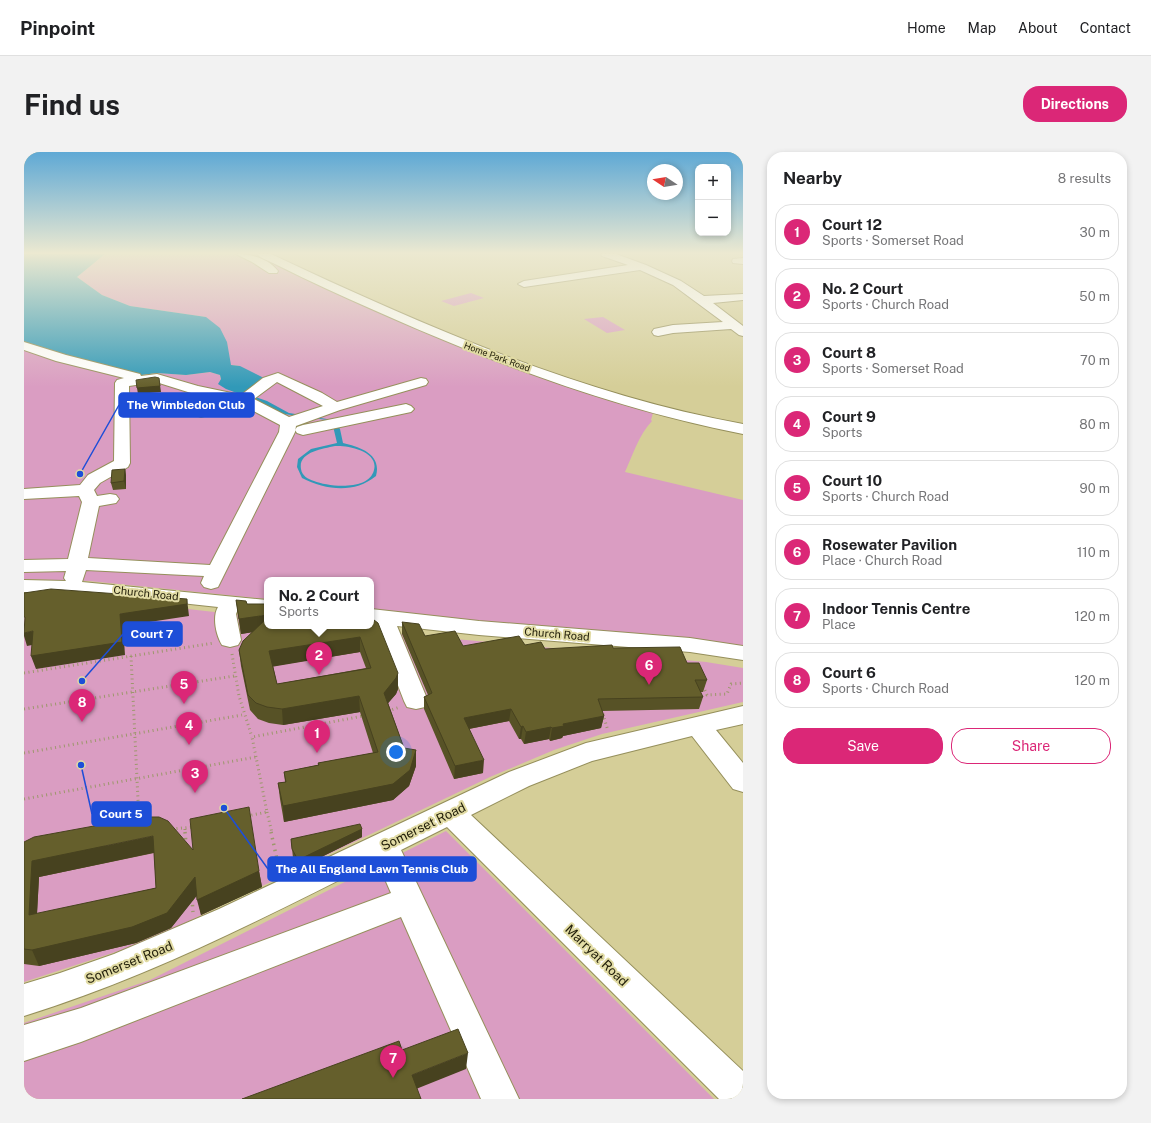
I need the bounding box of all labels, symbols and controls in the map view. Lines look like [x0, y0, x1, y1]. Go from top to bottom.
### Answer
text: Pinpoint [20, 17, 95, 39]
text: Home [907, 20, 946, 36]
text: Map [968, 20, 996, 36]
text: About [1018, 20, 1058, 36]
text: Contact [1080, 20, 1131, 36]
button: Directions [1023, 86, 1127, 122]
text: Find us [24, 88, 120, 121]
north arrow [647, 164, 683, 200]
map controls [695, 164, 731, 236]
button: + [695, 164, 731, 200]
text: Nearby [783, 168, 842, 188]
text: 8 results [1058, 171, 1111, 186]
button: − [695, 200, 731, 236]
text: Court 12 [822, 216, 882, 233]
text: 1 [794, 225, 800, 240]
text: 30 m [1080, 225, 1110, 240]
text: Sports · Somerset Road [822, 233, 964, 248]
text: No. 2 Court [822, 280, 903, 297]
text: 2 [793, 289, 801, 304]
text: 50 m [1079, 289, 1110, 304]
text: Sports · Church Road [822, 297, 949, 312]
street label: Home Park Road [463, 339, 532, 374]
text: Court 8 [822, 344, 876, 361]
text: 3 [793, 353, 801, 368]
text: 70 m [1080, 353, 1110, 368]
text: Sports · Somerset Road [822, 361, 964, 376]
callout: The Wimbledon Club [119, 393, 254, 417]
text: The Wimbledon Club [127, 398, 245, 412]
text: Court 9 [822, 408, 876, 425]
text: 4 [793, 417, 801, 432]
text: 80 m [1079, 417, 1110, 432]
text: Sports [822, 425, 862, 440]
text: Court 10 [822, 472, 882, 489]
text: 5 [793, 481, 801, 496]
text: 90 m [1080, 481, 1110, 496]
text: Sports · Church Road [822, 489, 949, 504]
text: Rosewater Pavilion [822, 536, 957, 553]
text: 6 [793, 545, 801, 560]
text: 110 m [1077, 545, 1110, 560]
text: Place · Church Road [822, 553, 942, 568]
popup [264, 577, 374, 629]
street label: Church Road [113, 584, 179, 602]
text: No. 2 Court [278, 587, 360, 604]
text: Indoor Tennis Centre [822, 600, 970, 617]
text: Sports [278, 604, 319, 619]
text: 7 [793, 609, 801, 624]
text: 120 m [1075, 609, 1110, 624]
text: Place [822, 617, 856, 632]
callout: Court 7 [123, 622, 182, 646]
street label: Church Road [524, 625, 590, 643]
text: Court 7 [131, 627, 173, 641]
pin: 2 [306, 642, 332, 675]
pin: 6 [636, 652, 662, 685]
text: Court 6 [822, 664, 876, 681]
pin: 5 [171, 671, 197, 704]
text: 8 [793, 673, 801, 688]
text: 120 m [1075, 673, 1110, 688]
text: Sports · Church Road [822, 681, 949, 696]
pin: 8 [69, 689, 95, 722]
pin: 4 [176, 712, 202, 745]
pin: 1 [304, 720, 330, 753]
button: Save [783, 728, 943, 764]
button: Share [951, 728, 1111, 764]
your location [386, 742, 406, 762]
pin: 3 [182, 760, 208, 793]
street label: Somerset Road [378, 799, 468, 853]
callout: Court 5 [92, 802, 151, 826]
text: Court 5 [99, 807, 143, 821]
callout: The All England Lawn Tennis Club [268, 857, 476, 881]
text: The All England Lawn Tennis Club [276, 862, 468, 876]
street label: Marryat Road [562, 922, 631, 989]
street label: Somerset Road [84, 938, 175, 987]
pin: 7 [380, 1045, 406, 1078]

